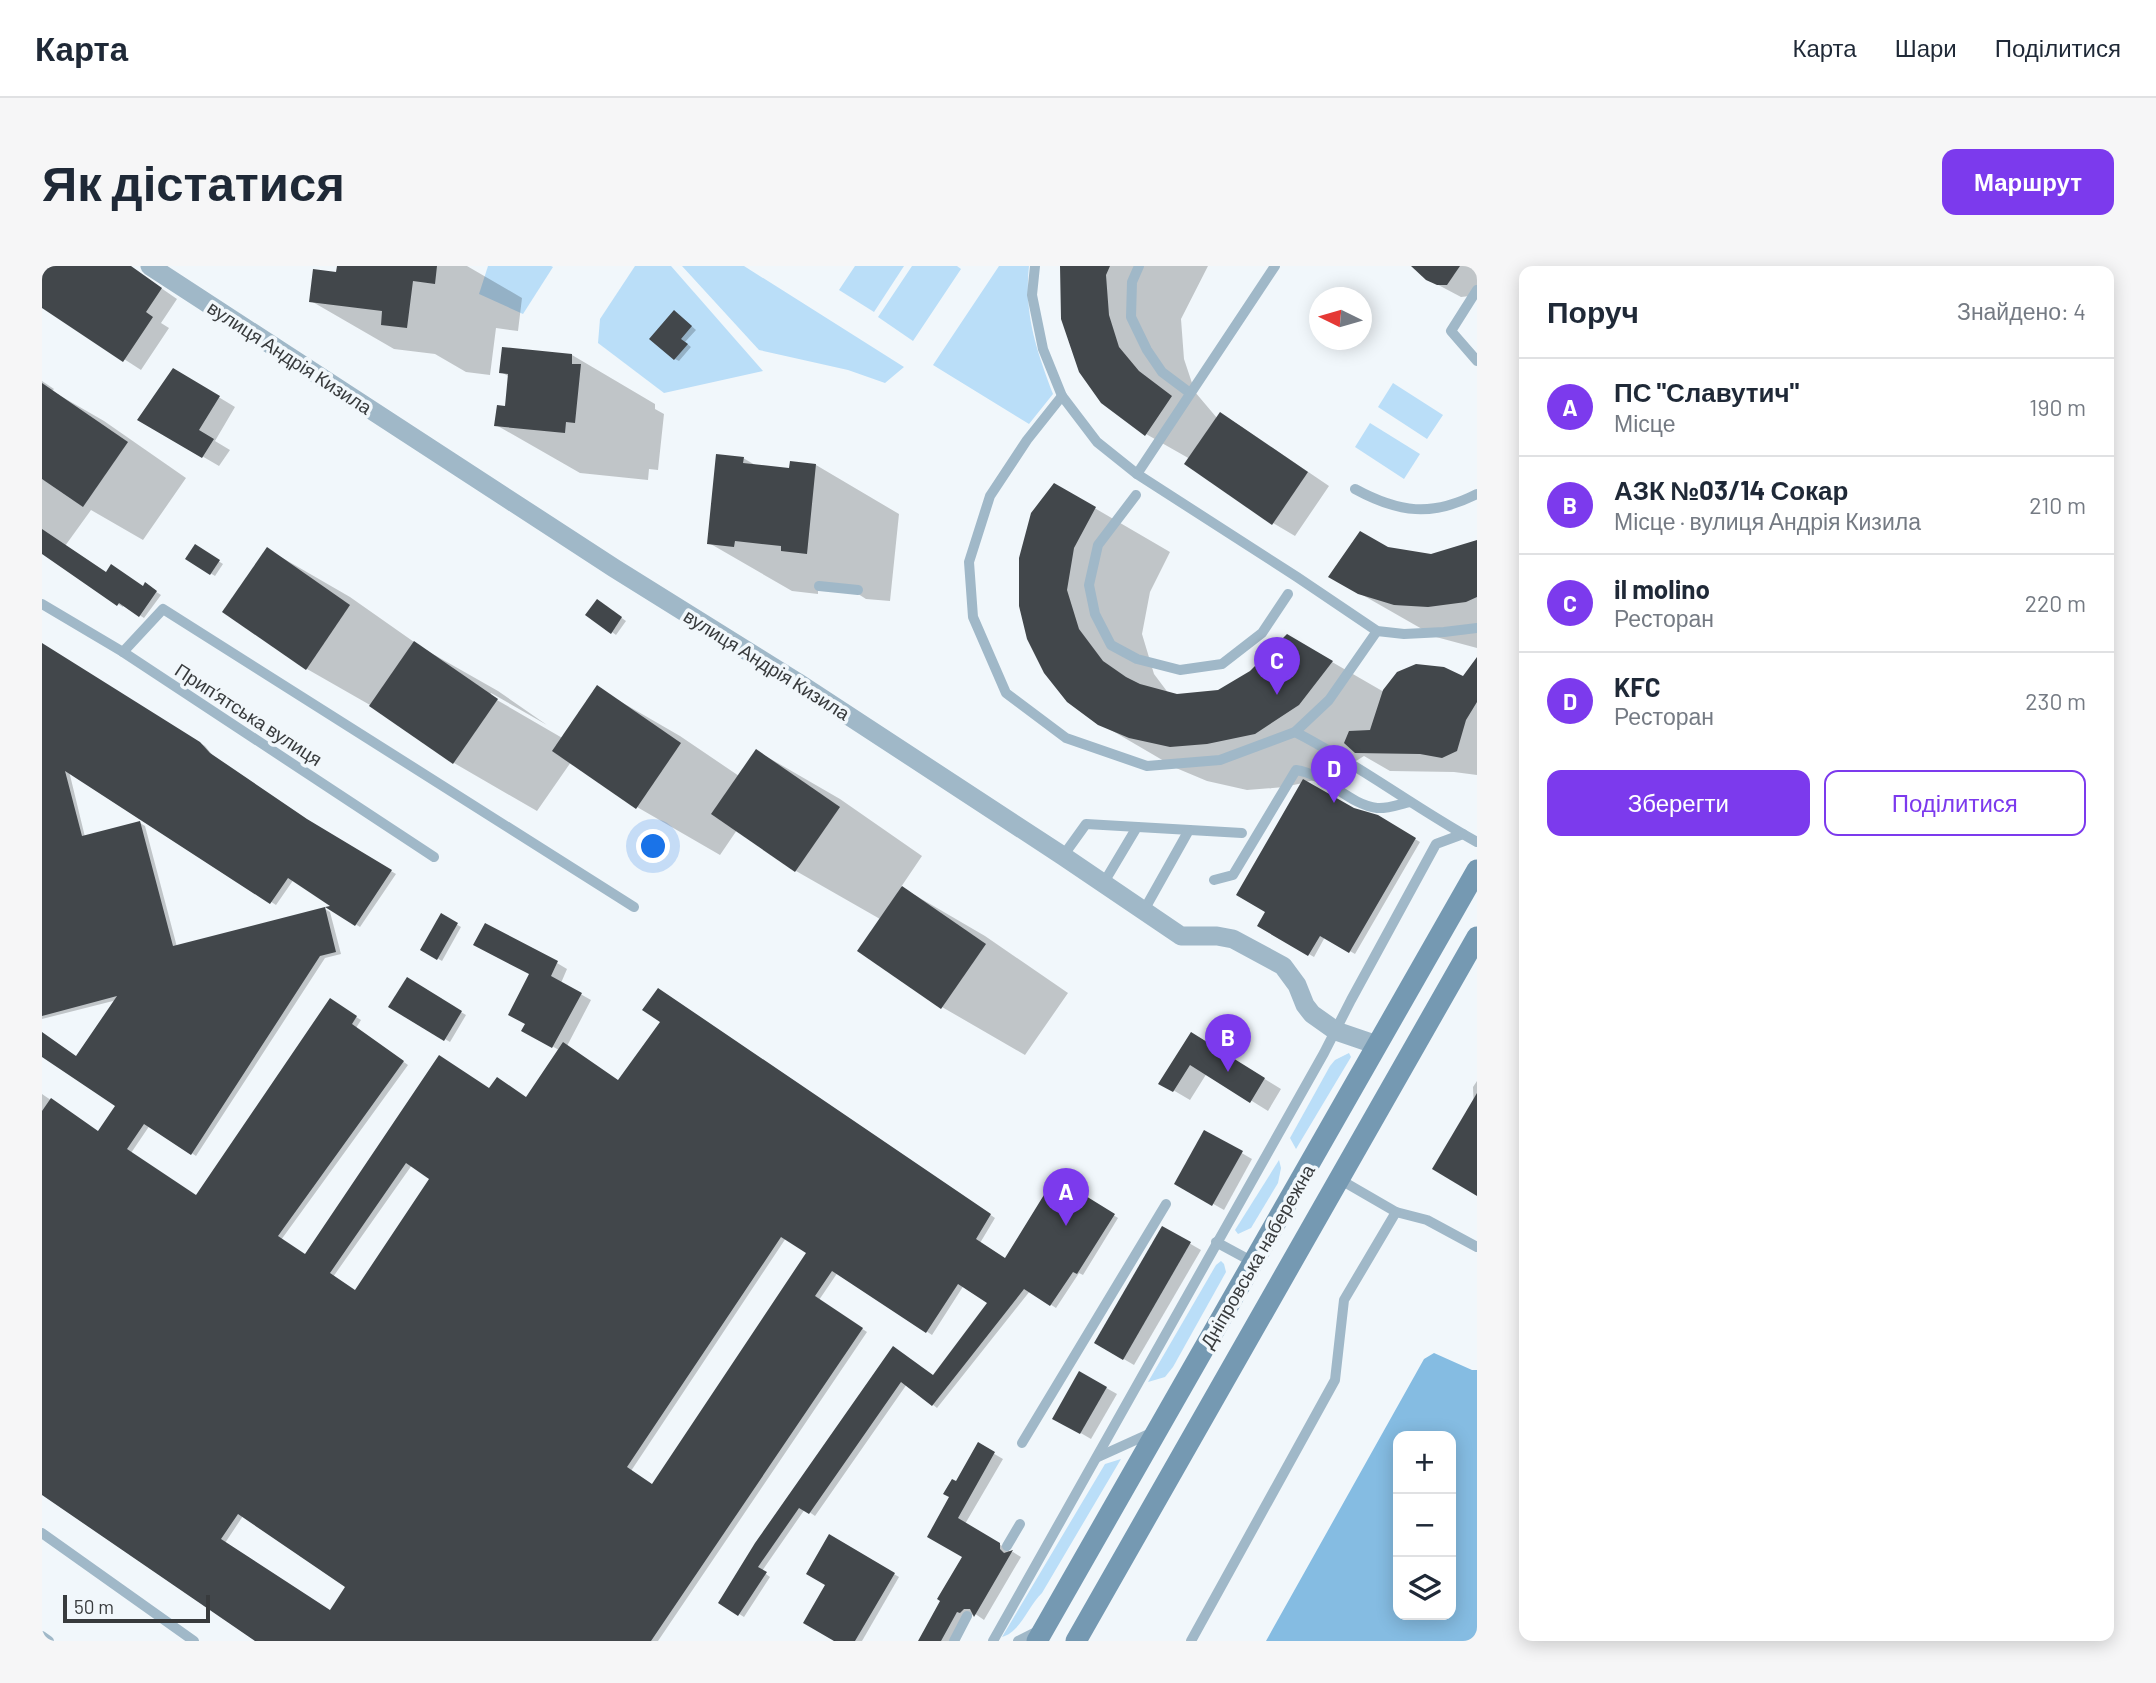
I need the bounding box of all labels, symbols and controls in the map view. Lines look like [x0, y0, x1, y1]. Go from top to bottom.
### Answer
text: Карта [35, 28, 128, 68]
text: Карта [1792, 33, 1857, 62]
text: Шари [1895, 33, 1957, 62]
text: Поділитися [1995, 33, 2121, 62]
button: Маршрут [1942, 149, 2114, 215]
text: Як дістатися [42, 152, 345, 211]
north arrow [1309, 287, 1372, 350]
text: Поруч [1547, 293, 1639, 329]
street label: вулиця Андрія Кизила [204, 295, 377, 419]
text: Знайдено: 4 [1957, 297, 2086, 325]
text: ПС "Славутич" [1614, 376, 1799, 407]
text: A [1562, 393, 1578, 421]
text: 190 m [2029, 393, 2086, 421]
text: Місце [1614, 409, 1675, 437]
text: АЗК №03/14 Сокар [1614, 474, 1848, 505]
text: B [1563, 491, 1577, 519]
text: 210 m [2029, 491, 2086, 519]
text: Місце · вулиця Андрія Кизила [1614, 507, 1921, 535]
text: il molino [1614, 573, 1710, 604]
text: C [1563, 589, 1577, 617]
text: 220 m [2025, 589, 2086, 617]
street label: вулиця Андрія Кизила [680, 604, 855, 725]
text: Ресторан [1614, 604, 1714, 632]
pin: C [1254, 637, 1300, 695]
street label: Припʼятська вулиця [171, 658, 327, 770]
text: KFC [1614, 671, 1661, 702]
text: D [1563, 687, 1577, 715]
text: 230 m [2025, 687, 2086, 715]
text: Ресторан [1614, 702, 1714, 730]
pin: D [1311, 745, 1357, 803]
button: Зберегти [1547, 770, 1810, 836]
button: Поділитися [1824, 770, 2086, 836]
your location [636, 829, 670, 863]
pin: B [1205, 1014, 1251, 1072]
street label: Дніпровська набережна [1195, 1160, 1319, 1352]
pin: A [1043, 1168, 1089, 1226]
map controls [1393, 1431, 1456, 1620]
button: + [1393, 1431, 1456, 1494]
button: − [1393, 1494, 1456, 1557]
button: layers [1393, 1557, 1456, 1620]
scale bar [63, 1592, 210, 1624]
text: 50 m [74, 1595, 114, 1618]

